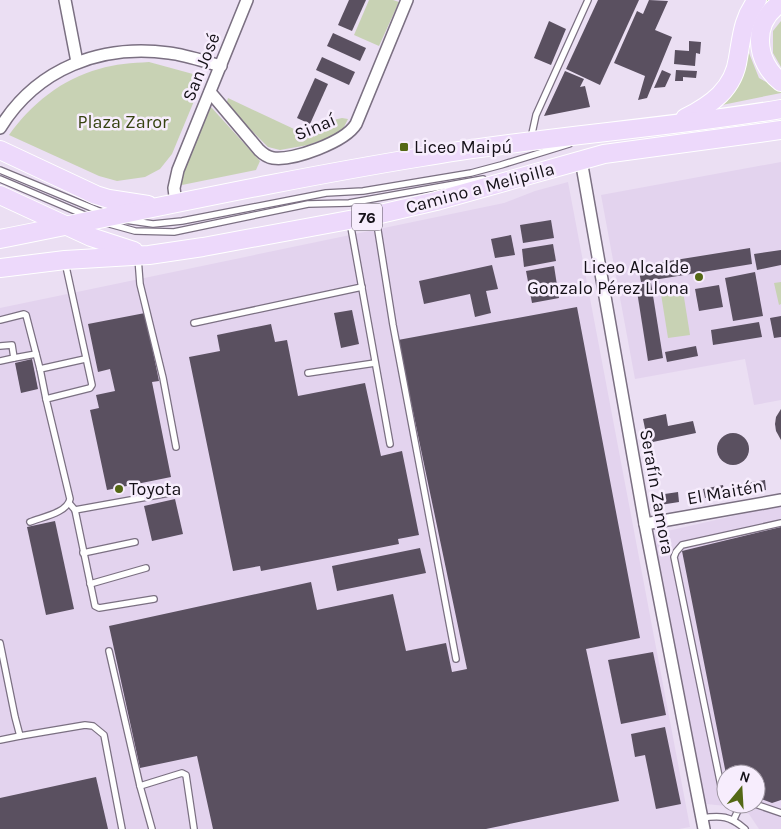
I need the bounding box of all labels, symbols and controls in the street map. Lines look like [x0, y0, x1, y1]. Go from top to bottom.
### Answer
street label: San José [177, 30, 225, 104]
street label: Sinaí [291, 108, 339, 145]
park label: Plaza Zaror [77, 111, 169, 133]
place label: Liceo Maipú [414, 136, 512, 158]
marker: Liceo Maipú [398, 141, 410, 153]
street label: Camino a Melipilla [403, 158, 557, 218]
road number: 76 [352, 203, 382, 230]
place label: Liceo Alcalde Gonzalo Pérez Llona [527, 256, 689, 299]
marker: Liceo Alcalde Gonzalo Pérez Llona [693, 271, 705, 283]
street label: Serafín Zamora [635, 428, 679, 556]
street label: El Maitén [685, 474, 765, 510]
place label: Toyota [129, 478, 181, 500]
marker: Toyota [113, 483, 125, 495]
north arrow [716, 764, 766, 814]
text: N [737, 767, 752, 787]

